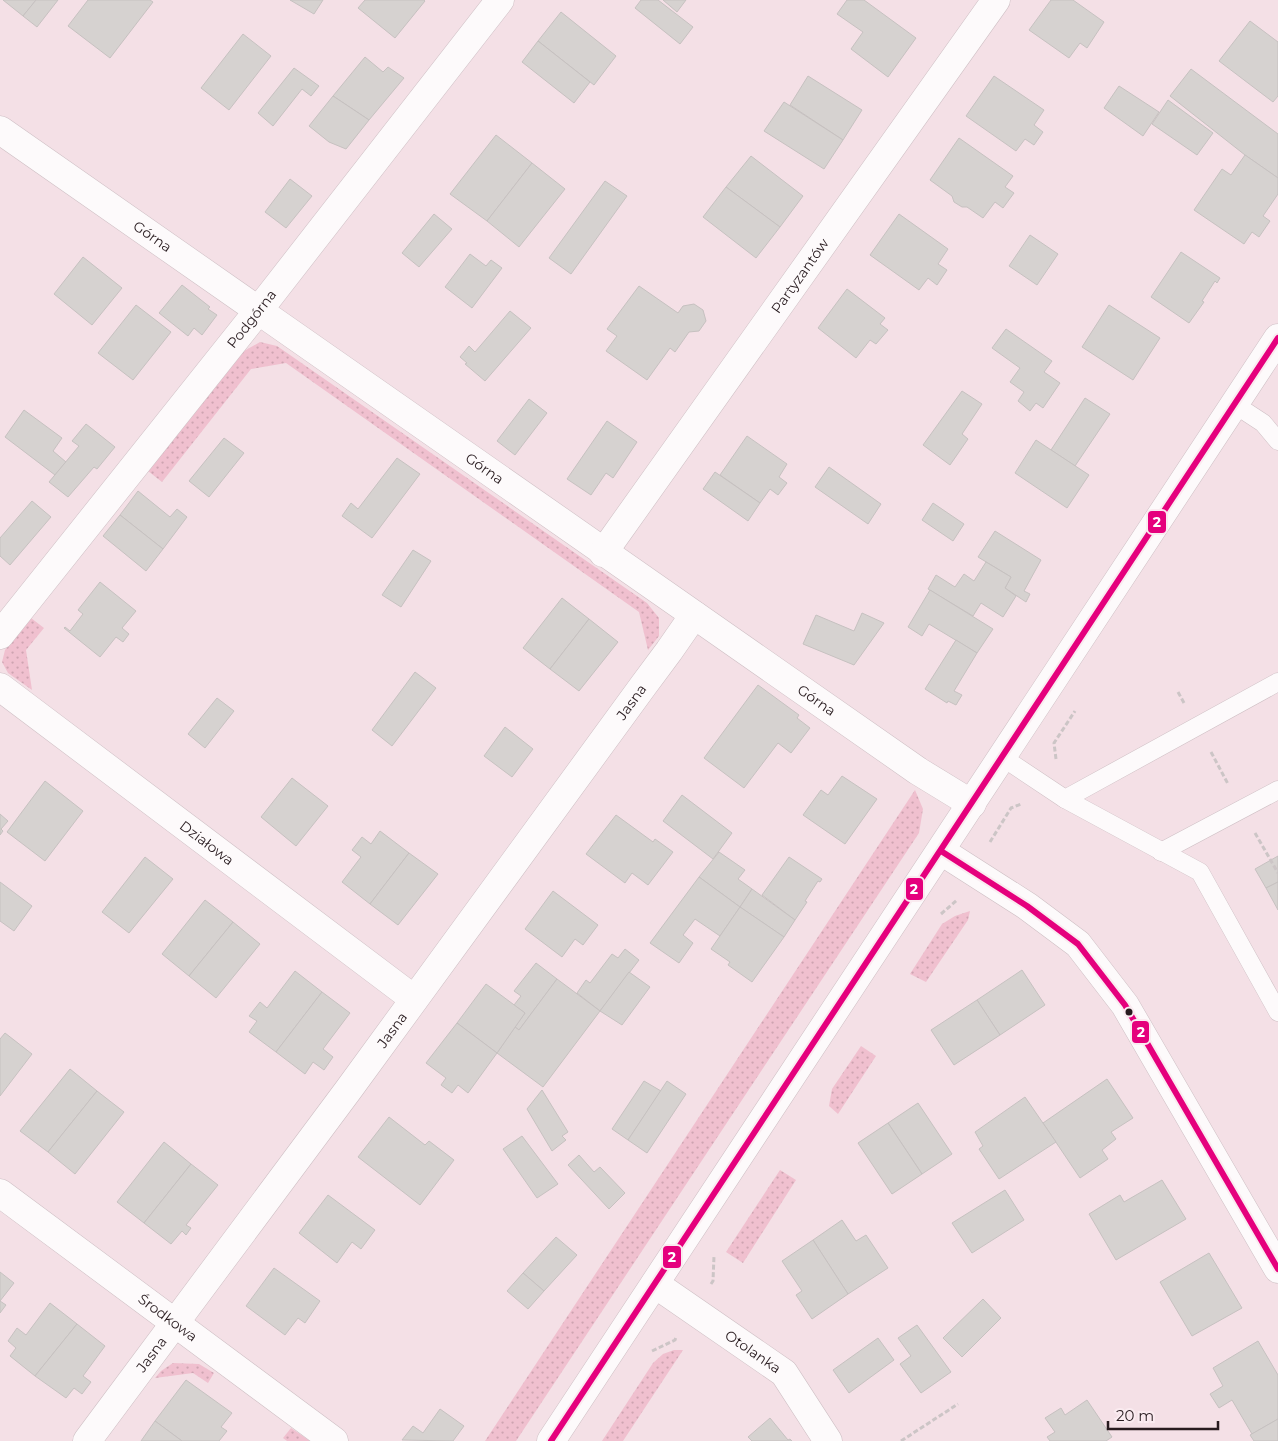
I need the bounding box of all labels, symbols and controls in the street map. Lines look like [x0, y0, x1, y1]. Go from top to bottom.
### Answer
street label: Górna [130, 217, 175, 256]
street label: Partyzantów [767, 234, 833, 317]
street label: Podgórna [223, 286, 280, 352]
street label: Górna [462, 449, 507, 488]
line badge: 2 [1147, 510, 1167, 534]
text: 2 [1153, 513, 1161, 531]
street label: Jasna [612, 680, 650, 724]
street label: Górna [794, 681, 839, 720]
street label: Działowa [176, 817, 238, 869]
line badge: 2 [905, 877, 924, 901]
text: 2 [910, 880, 918, 898]
unlabelled marker [1124, 1007, 1134, 1017]
street label: Jasna [373, 1008, 411, 1052]
line badge: 2 [1131, 1020, 1150, 1044]
text: 2 [1137, 1023, 1145, 1041]
line badge: 2 [662, 1245, 682, 1269]
text: 2 [668, 1248, 676, 1266]
street label: Środkowa [135, 1290, 201, 1345]
street label: Otolanka [721, 1326, 784, 1377]
street label: Jasna [132, 1333, 171, 1377]
scale bar [1108, 1398, 1218, 1430]
text: 20 m [1116, 1406, 1154, 1425]

